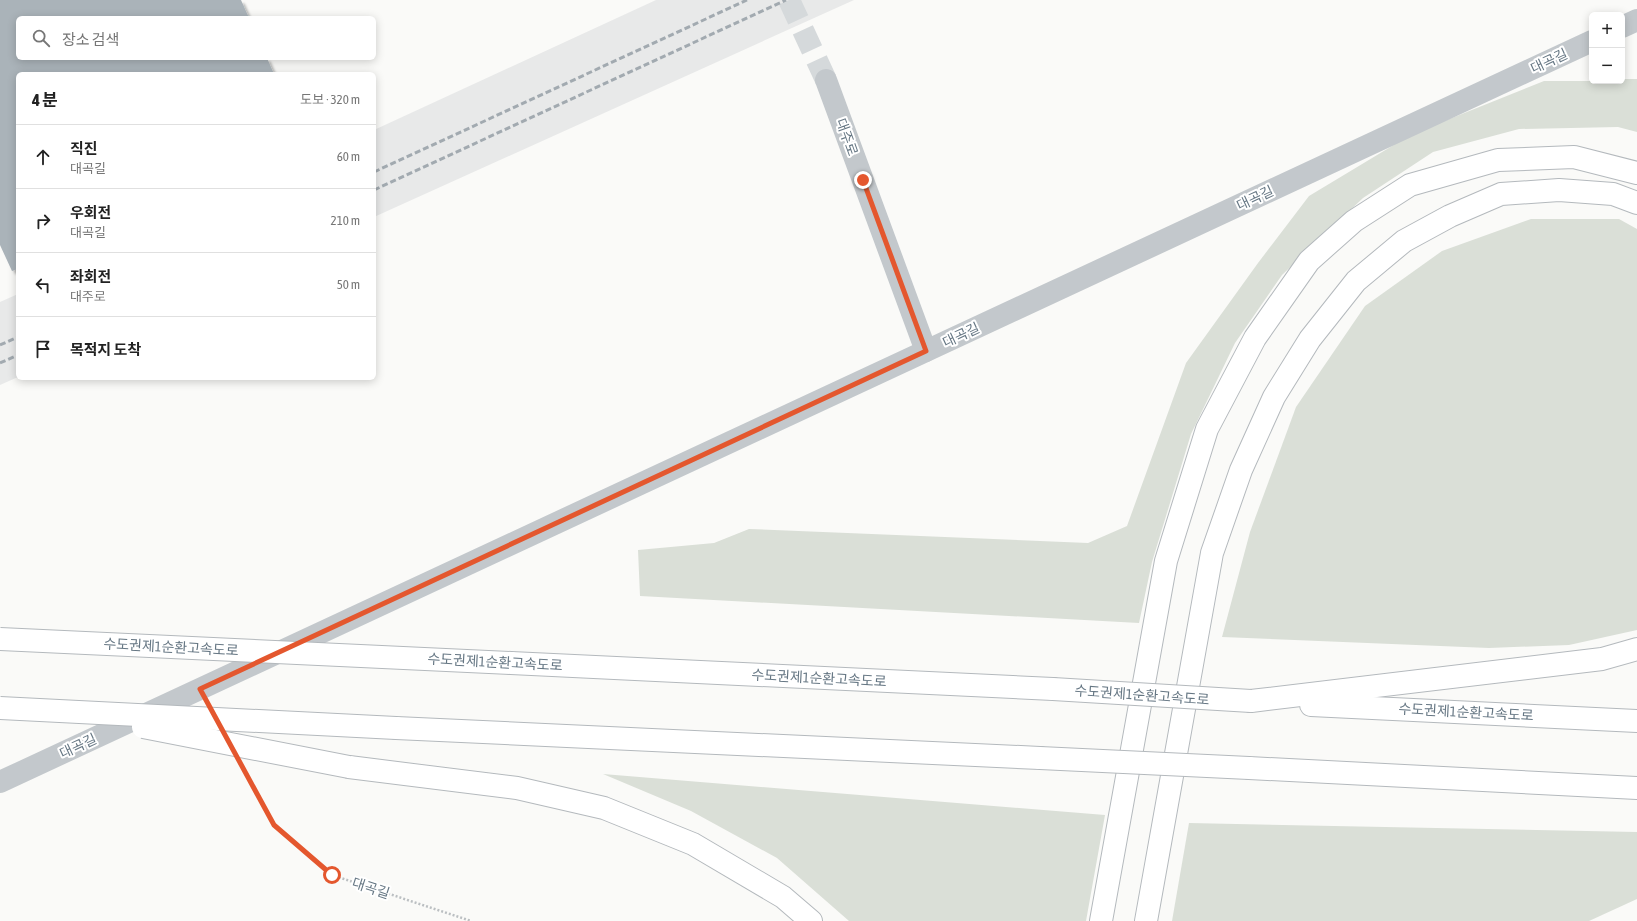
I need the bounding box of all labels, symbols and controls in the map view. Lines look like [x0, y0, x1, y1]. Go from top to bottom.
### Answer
map controls [1589, 12, 1625, 84]
button: + [1589, 12, 1625, 48]
search box [16, 16, 376, 60]
icon: search [30, 27, 52, 49]
text: 장소 검색 [62, 31, 119, 48]
street label: 대곡길 [1528, 46, 1570, 76]
button: − [1589, 48, 1625, 84]
text: 4 분 [32, 90, 58, 110]
text: 도보 · 320 m [300, 92, 360, 107]
street label: 대주로 [833, 116, 861, 158]
text: 직진 [70, 140, 98, 157]
icon: ahead [32, 146, 54, 168]
text: 60 m [337, 149, 360, 164]
text: 대곡길 [70, 161, 106, 176]
route end [854, 171, 872, 189]
street label: 대곡길 [1234, 183, 1276, 213]
text: 우회전 [70, 204, 111, 221]
icon: right [32, 210, 54, 232]
text: 210 m [331, 213, 360, 228]
text: 대곡길 [70, 225, 106, 240]
text: 좌회전 [70, 268, 111, 285]
icon: left [32, 274, 54, 296]
text: 50 m [337, 277, 360, 292]
text: 대주로 [70, 289, 106, 304]
street label: 대곡길 [940, 320, 982, 350]
icon: arrive [32, 338, 54, 360]
text: 목적지 도착 [70, 341, 141, 358]
street label: 수도권제1순환고속도로 [103, 635, 239, 659]
street label: 수도권제1순환고속도로 [427, 650, 563, 674]
street label: 수도권제1순환고속도로 [751, 666, 887, 690]
street label: 수도권제1순환고속도로 [1074, 682, 1210, 708]
street label: 수도권제1순환고속도로 [1398, 700, 1534, 724]
street label: 대곡길 [57, 731, 99, 761]
route start [323, 866, 341, 884]
street label: 대곡길 [350, 874, 392, 902]

